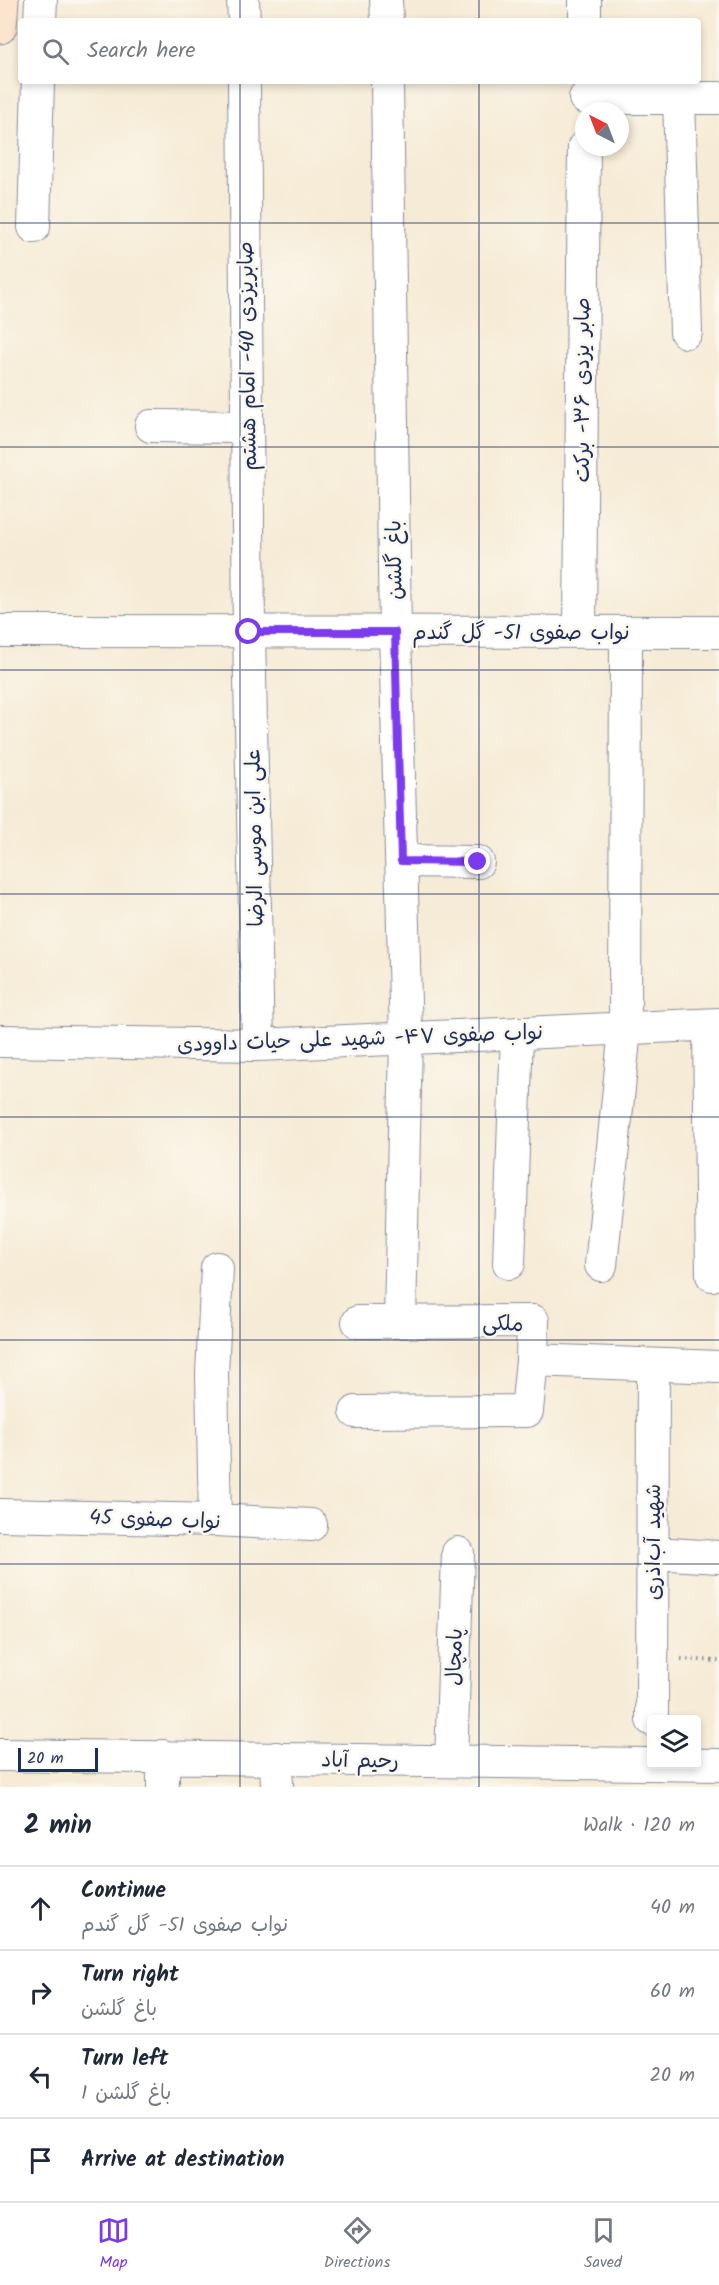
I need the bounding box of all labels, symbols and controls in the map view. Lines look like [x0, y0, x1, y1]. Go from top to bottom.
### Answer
search box [18, 18, 701, 84]
text: Search here [87, 34, 195, 69]
icon: search [39, 35, 72, 68]
north arrow [575, 102, 629, 156]
street label: صابریزدی 40- امام هشتم [230, 241, 267, 471]
street label: صابر یزدی ۳۶- برکت [567, 297, 600, 483]
street label: باغ گلشن [378, 520, 413, 600]
street label: نواب صفوی 51- گل گندم [412, 617, 630, 650]
route start [235, 618, 261, 644]
street label: علی ابن موسی الرضا [237, 749, 274, 927]
route end [464, 848, 490, 874]
street label: نواب صفوی ۴۷- شهید علی حیات داوودی [176, 1017, 544, 1062]
street label: ملکی [482, 1307, 524, 1342]
street label: شهید‌ آب‌اذری [638, 1484, 671, 1600]
street label: نواب صفوی 45 [89, 1502, 221, 1539]
street label: پامچال [438, 1628, 473, 1687]
map controls [647, 1715, 701, 1769]
button: layers [647, 1715, 701, 1769]
street label: رحیم آباد [321, 1744, 399, 1779]
scale bar [18, 1745, 98, 1772]
text: 20 m [27, 1746, 63, 1771]
text: 2 min [24, 1805, 92, 1847]
text: Walk · 120 m [583, 1810, 695, 1842]
text: Continue [81, 1874, 166, 1909]
icon: ahead [24, 1892, 57, 1925]
text: 40 m [650, 1892, 695, 1924]
text: نواب صفوی 51- گل گندم [81, 1910, 288, 1942]
text: Turn right [81, 1958, 179, 1993]
icon: right [24, 1976, 57, 2009]
text: 60 m [650, 1976, 695, 2008]
text: باغ گلشن [81, 1994, 157, 2026]
text: Turn left [81, 2042, 168, 2077]
icon: left [24, 2060, 57, 2093]
text: 20 m [649, 2060, 695, 2092]
text: باغ گلشن 1 [81, 2078, 171, 2110]
text: Arrive at destination [81, 2143, 284, 2178]
icon: arrive [24, 2144, 57, 2177]
tab: Map [97, 2214, 130, 2275]
tab: Directions [324, 2214, 390, 2275]
tab: Saved [584, 2214, 622, 2275]

